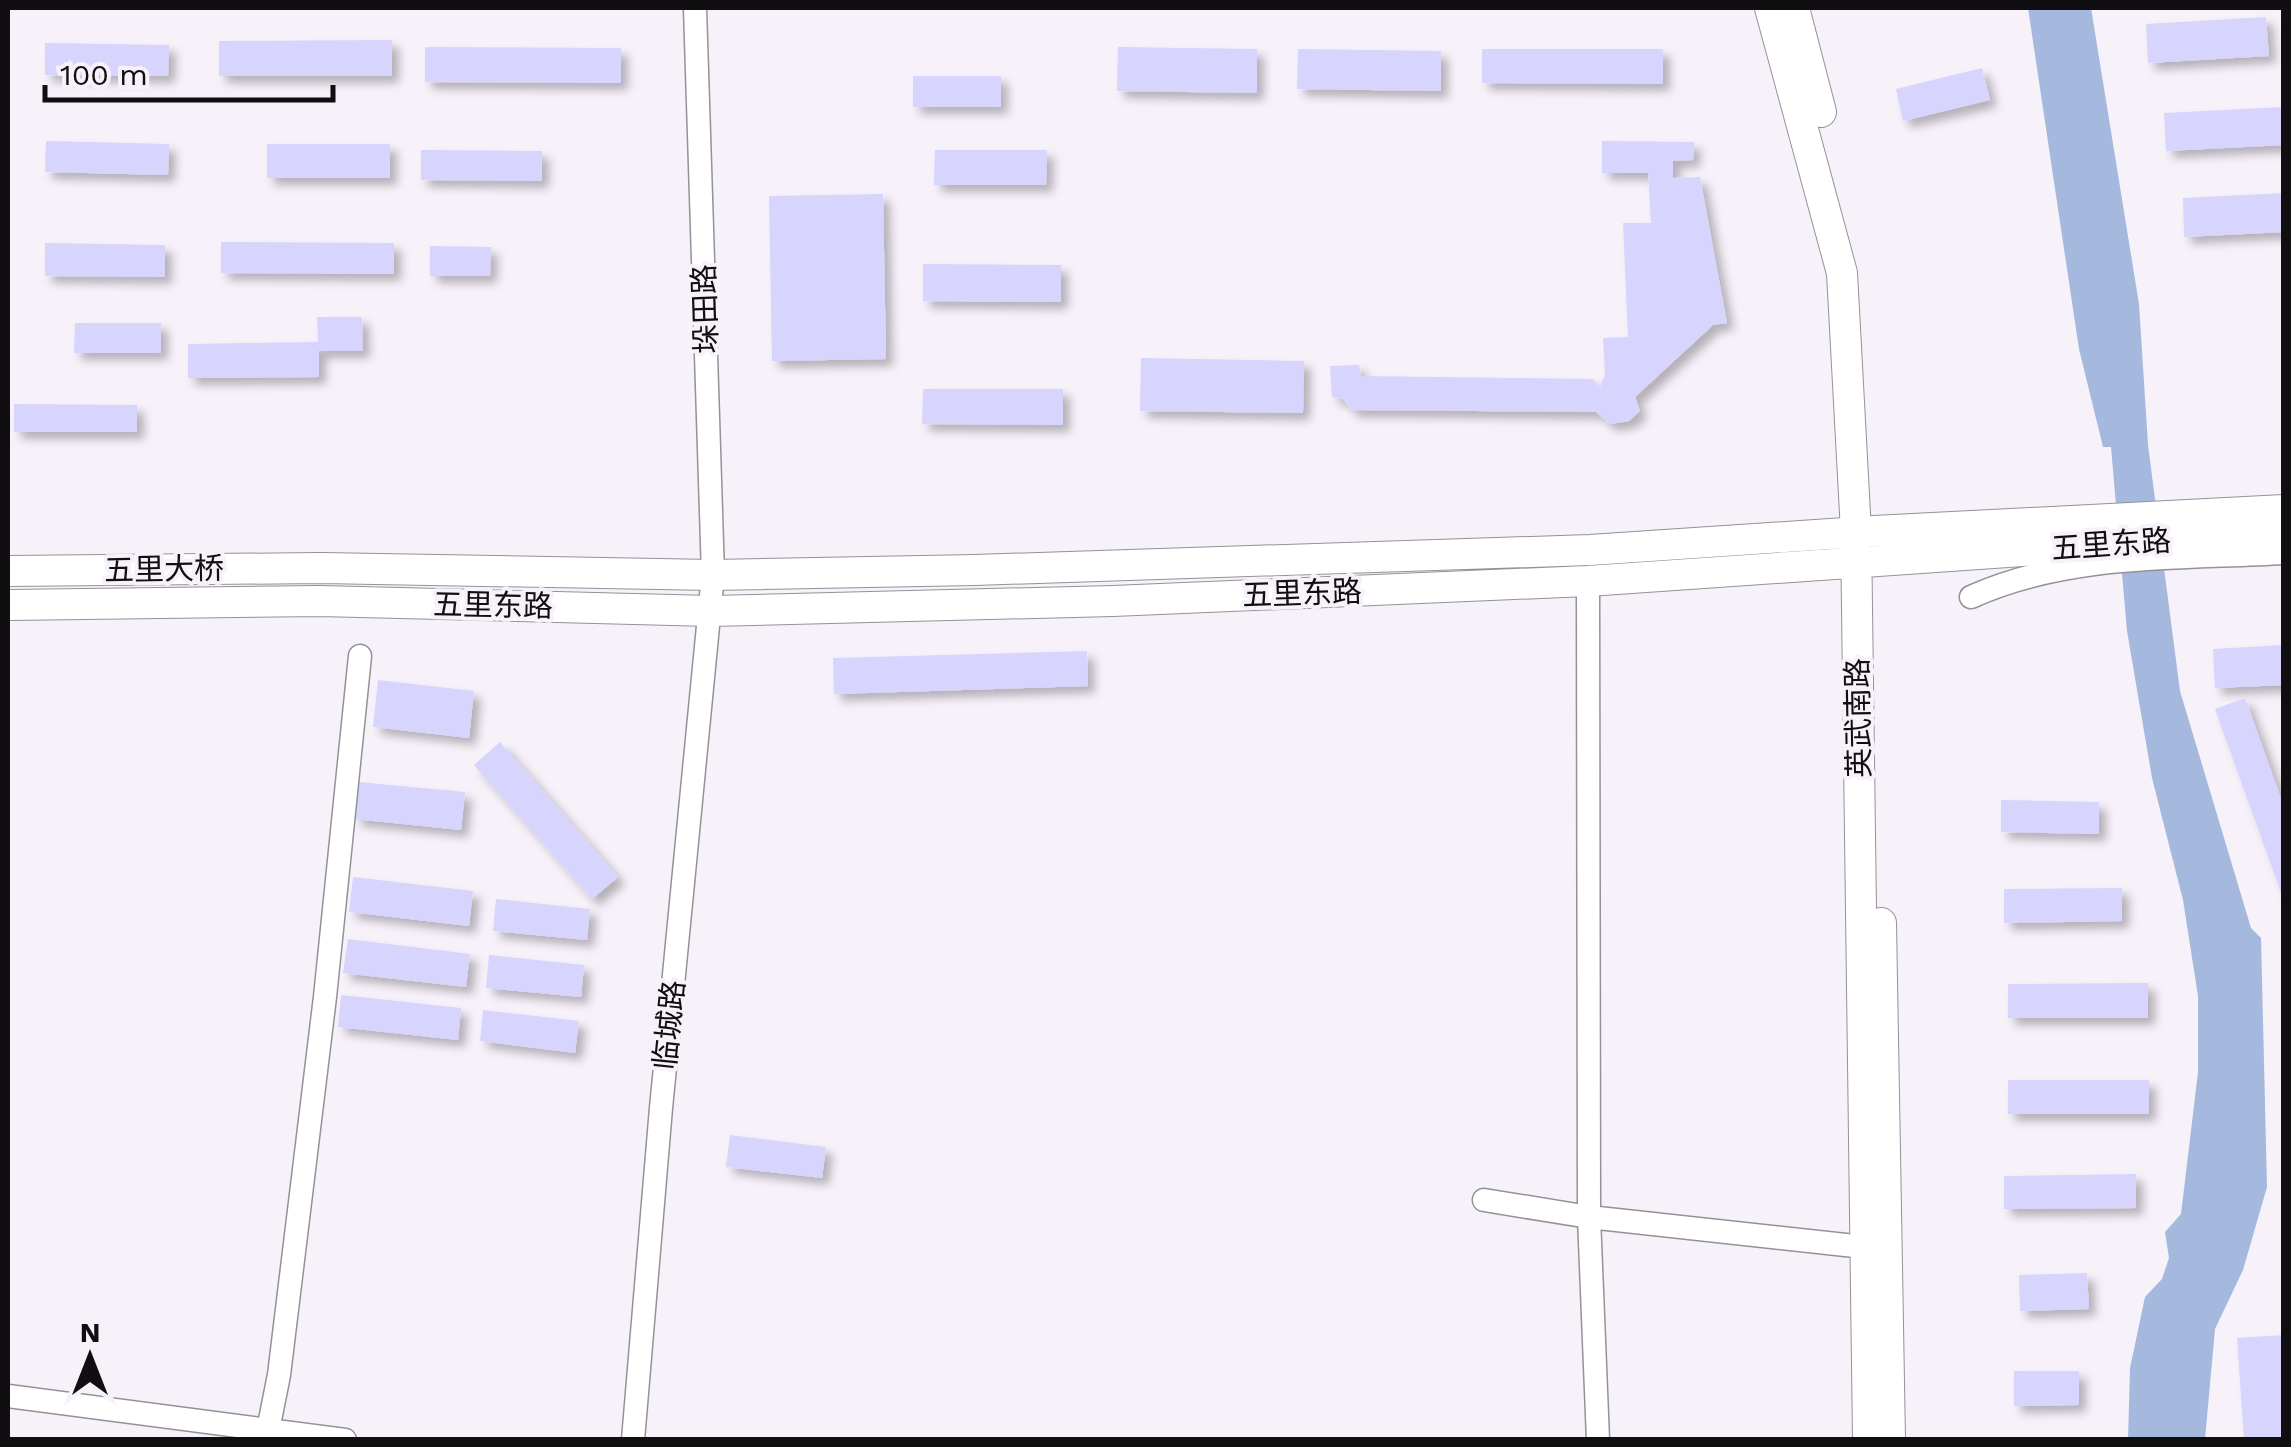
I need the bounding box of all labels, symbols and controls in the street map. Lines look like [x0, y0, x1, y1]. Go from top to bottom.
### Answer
scale bar [45, 40, 332, 102]
text: 100 m [60, 57, 148, 92]
street label: 垛田路 [686, 263, 724, 355]
street label: 五里东路 [2050, 522, 2172, 566]
street label: 五里大桥 [104, 550, 224, 588]
street label: 五里东路 [1241, 573, 1363, 613]
street label: 五里东路 [433, 586, 553, 624]
street label: 英武南路 [1839, 658, 1877, 778]
street label: 临城路 [647, 978, 691, 1072]
north arrow [40, 1307, 140, 1407]
text: N [80, 1316, 100, 1349]

